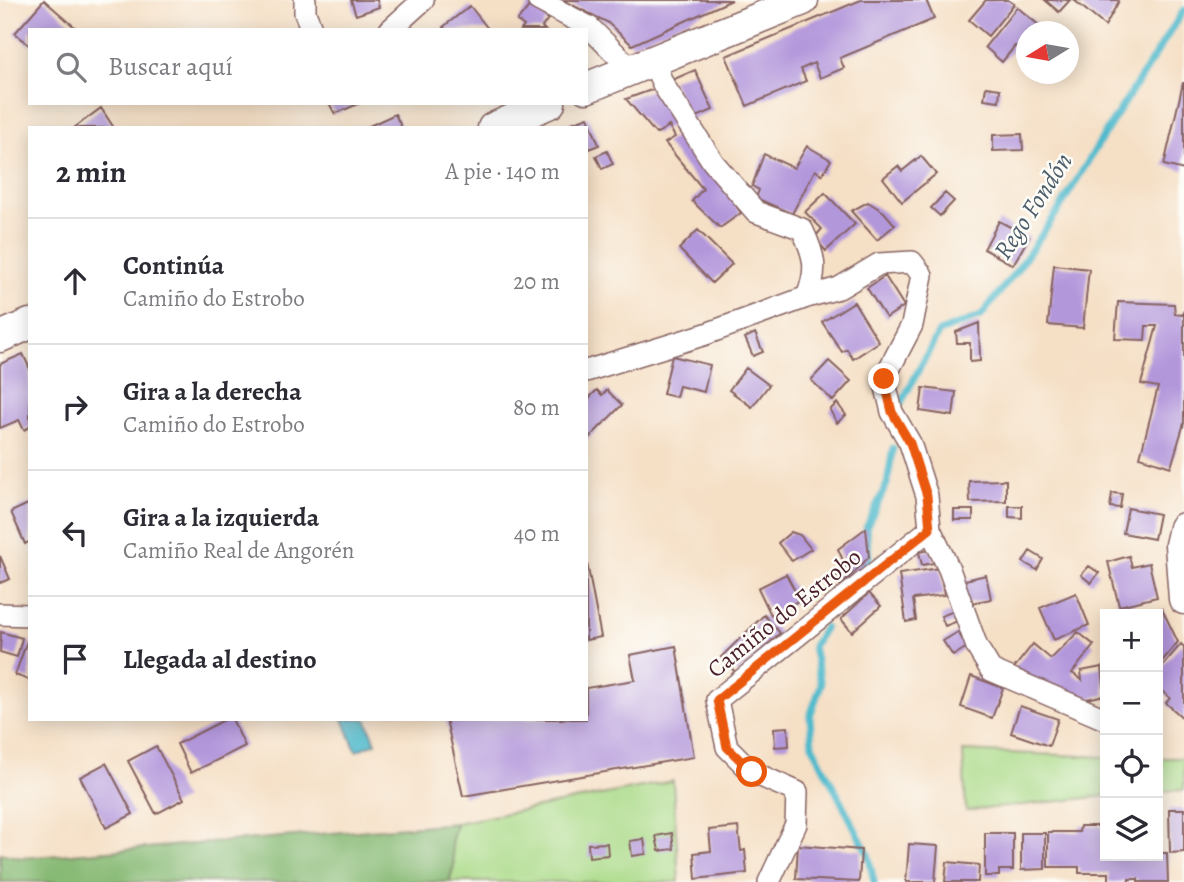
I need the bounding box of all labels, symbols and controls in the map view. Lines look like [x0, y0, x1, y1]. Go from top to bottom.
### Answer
north arrow [1016, 21, 1079, 84]
search box [28, 28, 588, 105]
icon: search [52, 48, 90, 86]
text: Buscar aquí [108, 49, 233, 84]
water label: Rego Fondón [985, 146, 1081, 266]
text: 2 min [56, 152, 126, 192]
text: A pie · 140 m [445, 156, 560, 187]
text: Continúa [123, 248, 224, 283]
icon: ahead [56, 262, 94, 300]
text: 20 m [513, 266, 560, 297]
text: Camiño do Estrobo [123, 283, 305, 314]
route end [868, 363, 899, 394]
text: Gira a la derecha [123, 374, 302, 409]
icon: right [56, 388, 94, 426]
text: 80 m [513, 392, 560, 423]
text: Camiño do Estrobo [123, 409, 305, 440]
text: Gira a la izquierda [123, 500, 319, 535]
icon: left [56, 514, 94, 552]
text: 40 m [514, 518, 560, 549]
text: Camiño Real de Angorén [123, 535, 354, 566]
street label: Camiño do Estrobo [700, 541, 868, 685]
map controls [1100, 609, 1163, 861]
button: + [1100, 609, 1163, 672]
icon: arrive [56, 640, 94, 678]
text: Llegada al destino [123, 642, 317, 677]
button: − [1100, 672, 1163, 735]
button: locate [1100, 735, 1163, 798]
route start [736, 756, 767, 787]
button: layers [1100, 798, 1163, 861]

